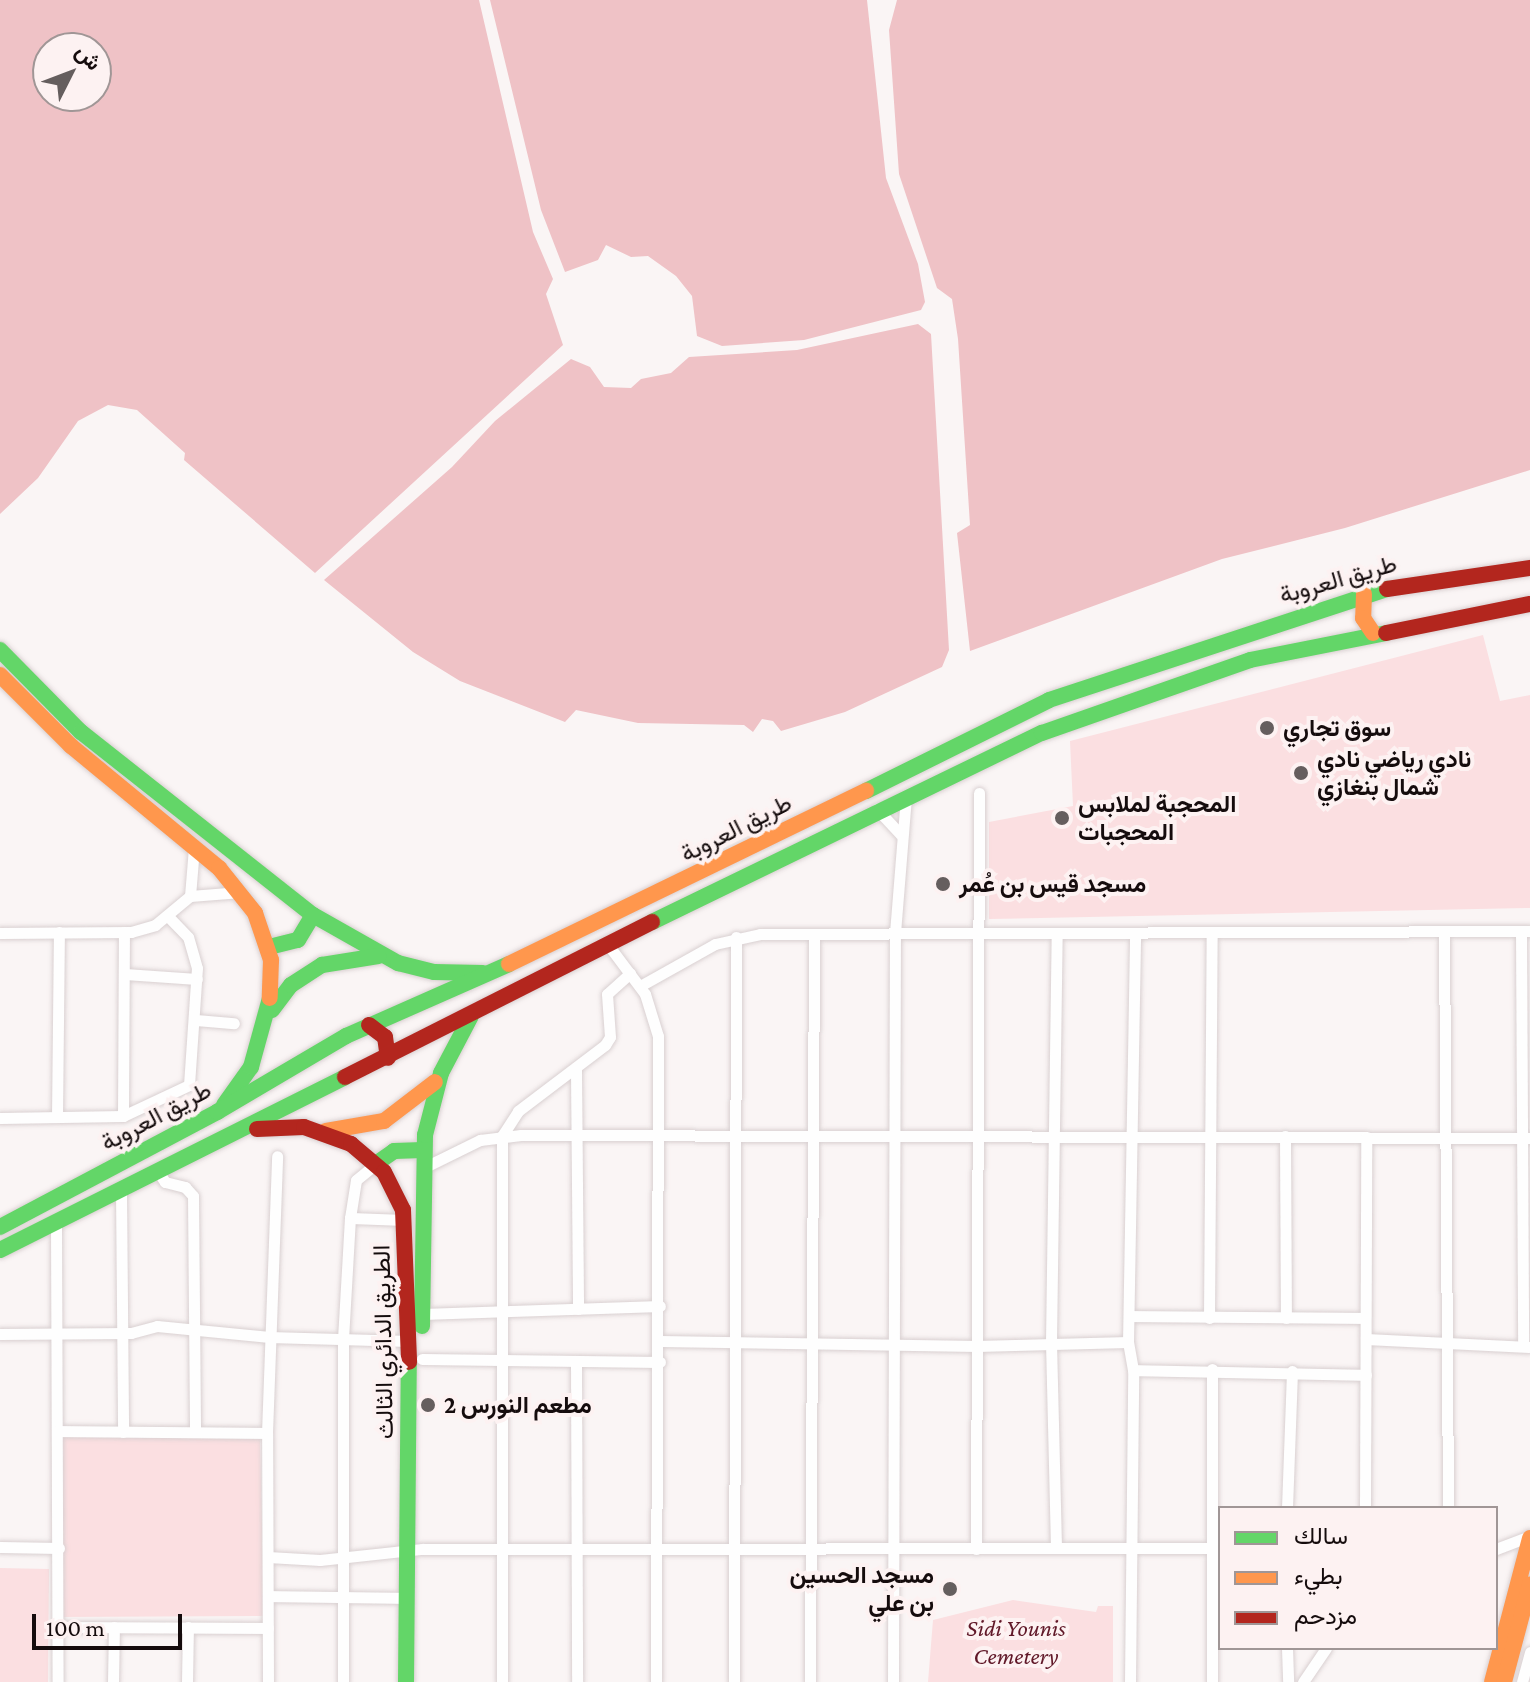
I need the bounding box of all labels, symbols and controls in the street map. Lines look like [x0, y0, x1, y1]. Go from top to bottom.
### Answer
north arrow [32, 32, 112, 112]
text: ش [71, 39, 107, 75]
street label: طريق العروبة [1276, 549, 1400, 609]
place label: سوق تجاري [1283, 714, 1391, 742]
marker: سوق تجاري [1258, 719, 1276, 737]
place label: نادي رياضي نادي شمال بنغازي [1317, 745, 1471, 801]
marker: نادي رياضي نادي شمال بنغازي [1292, 764, 1310, 782]
street label: طريق العروبة [676, 788, 796, 868]
place label: المحجبة لملابس المحجبات [1078, 790, 1237, 846]
marker: المحجبة لملابس المحجبات [1053, 809, 1071, 827]
place label: مسجد قيس بن عُمر [959, 870, 1146, 898]
marker: مسجد قيس بن عُمر [934, 875, 952, 893]
street label: طريق العروبة [96, 1075, 216, 1157]
street label: الطريق الدائري الثالث [367, 1245, 399, 1439]
place label: مطعم النورس 2 [444, 1391, 592, 1419]
marker: مطعم النورس 2 [419, 1396, 437, 1414]
legend [1218, 1506, 1498, 1650]
text: سالك [1294, 1522, 1348, 1549]
place label: مسجد الحسين بن علي [790, 1561, 934, 1617]
text: بطيء [1294, 1562, 1343, 1589]
marker: مسجد الحسين بن علي [941, 1580, 959, 1598]
scale bar [36, 1598, 186, 1648]
text: مزدحم [1294, 1602, 1357, 1629]
text: 100 m [46, 1614, 105, 1641]
park label: Sidi Younis Cemetery [966, 1614, 1066, 1670]

